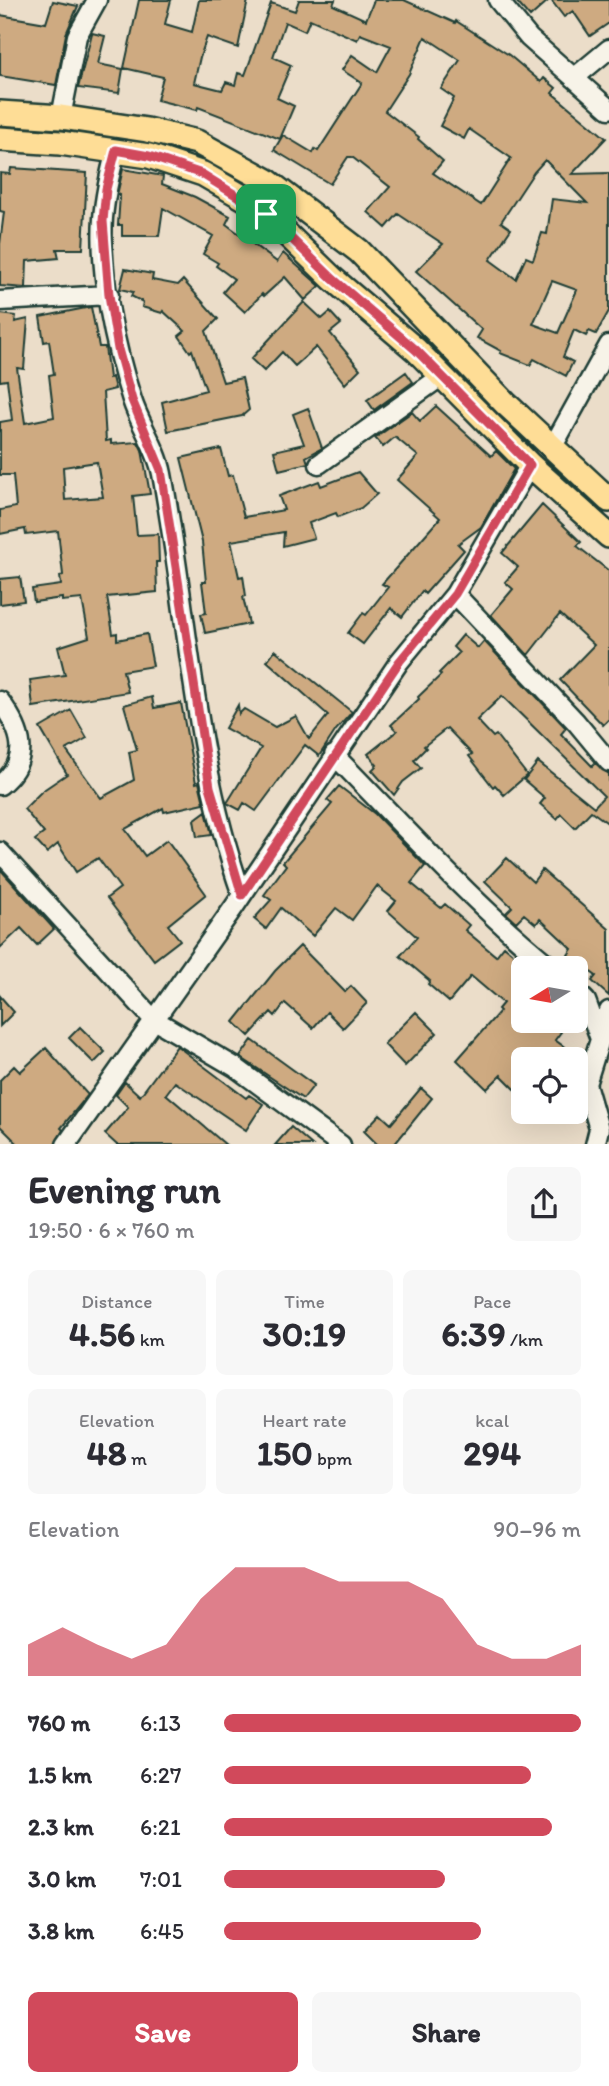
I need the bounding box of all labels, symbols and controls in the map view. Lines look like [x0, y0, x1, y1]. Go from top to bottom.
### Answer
pin [236, 184, 296, 244]
icon: arrive [247, 195, 285, 233]
north arrow [511, 956, 588, 1032]
map controls [511, 956, 588, 1124]
button: locate [511, 1047, 588, 1124]
text: Evening run [28, 1167, 221, 1213]
button: share [507, 1167, 581, 1241]
text: 19:50 · 6 × 760 m [28, 1216, 194, 1244]
text: Distance [81, 1290, 152, 1313]
text: Time [284, 1290, 325, 1313]
text: Pace [473, 1290, 511, 1313]
text: 4.56 [69, 1313, 135, 1355]
text: 30:19 [263, 1313, 346, 1355]
text: 6:39 [441, 1313, 506, 1355]
text: km [135, 1328, 165, 1351]
text: /km [506, 1328, 543, 1351]
text: Elevation [79, 1409, 155, 1432]
text: Heart rate [262, 1409, 347, 1432]
text: kcal [475, 1409, 509, 1432]
text: 48 [87, 1432, 127, 1474]
text: 150 [257, 1432, 313, 1474]
text: 294 [463, 1432, 521, 1474]
text: m [127, 1447, 147, 1470]
text: bpm [313, 1447, 352, 1470]
text: Elevation [28, 1515, 119, 1543]
text: 90–96 m [493, 1515, 581, 1543]
text: 760 m [28, 1709, 90, 1737]
text: 6:13 [140, 1709, 181, 1737]
text: 1.5 km [28, 1761, 92, 1789]
text: 6:27 [140, 1761, 181, 1789]
text: 2.3 km [28, 1813, 94, 1841]
text: 6:21 [140, 1813, 181, 1841]
text: 3.0 km [28, 1865, 96, 1893]
text: 7:01 [140, 1865, 182, 1893]
text: 3.8 km [28, 1917, 94, 1945]
text: 6:45 [140, 1917, 184, 1945]
button: Save [28, 1992, 298, 2072]
button: Share [312, 1992, 581, 2072]

